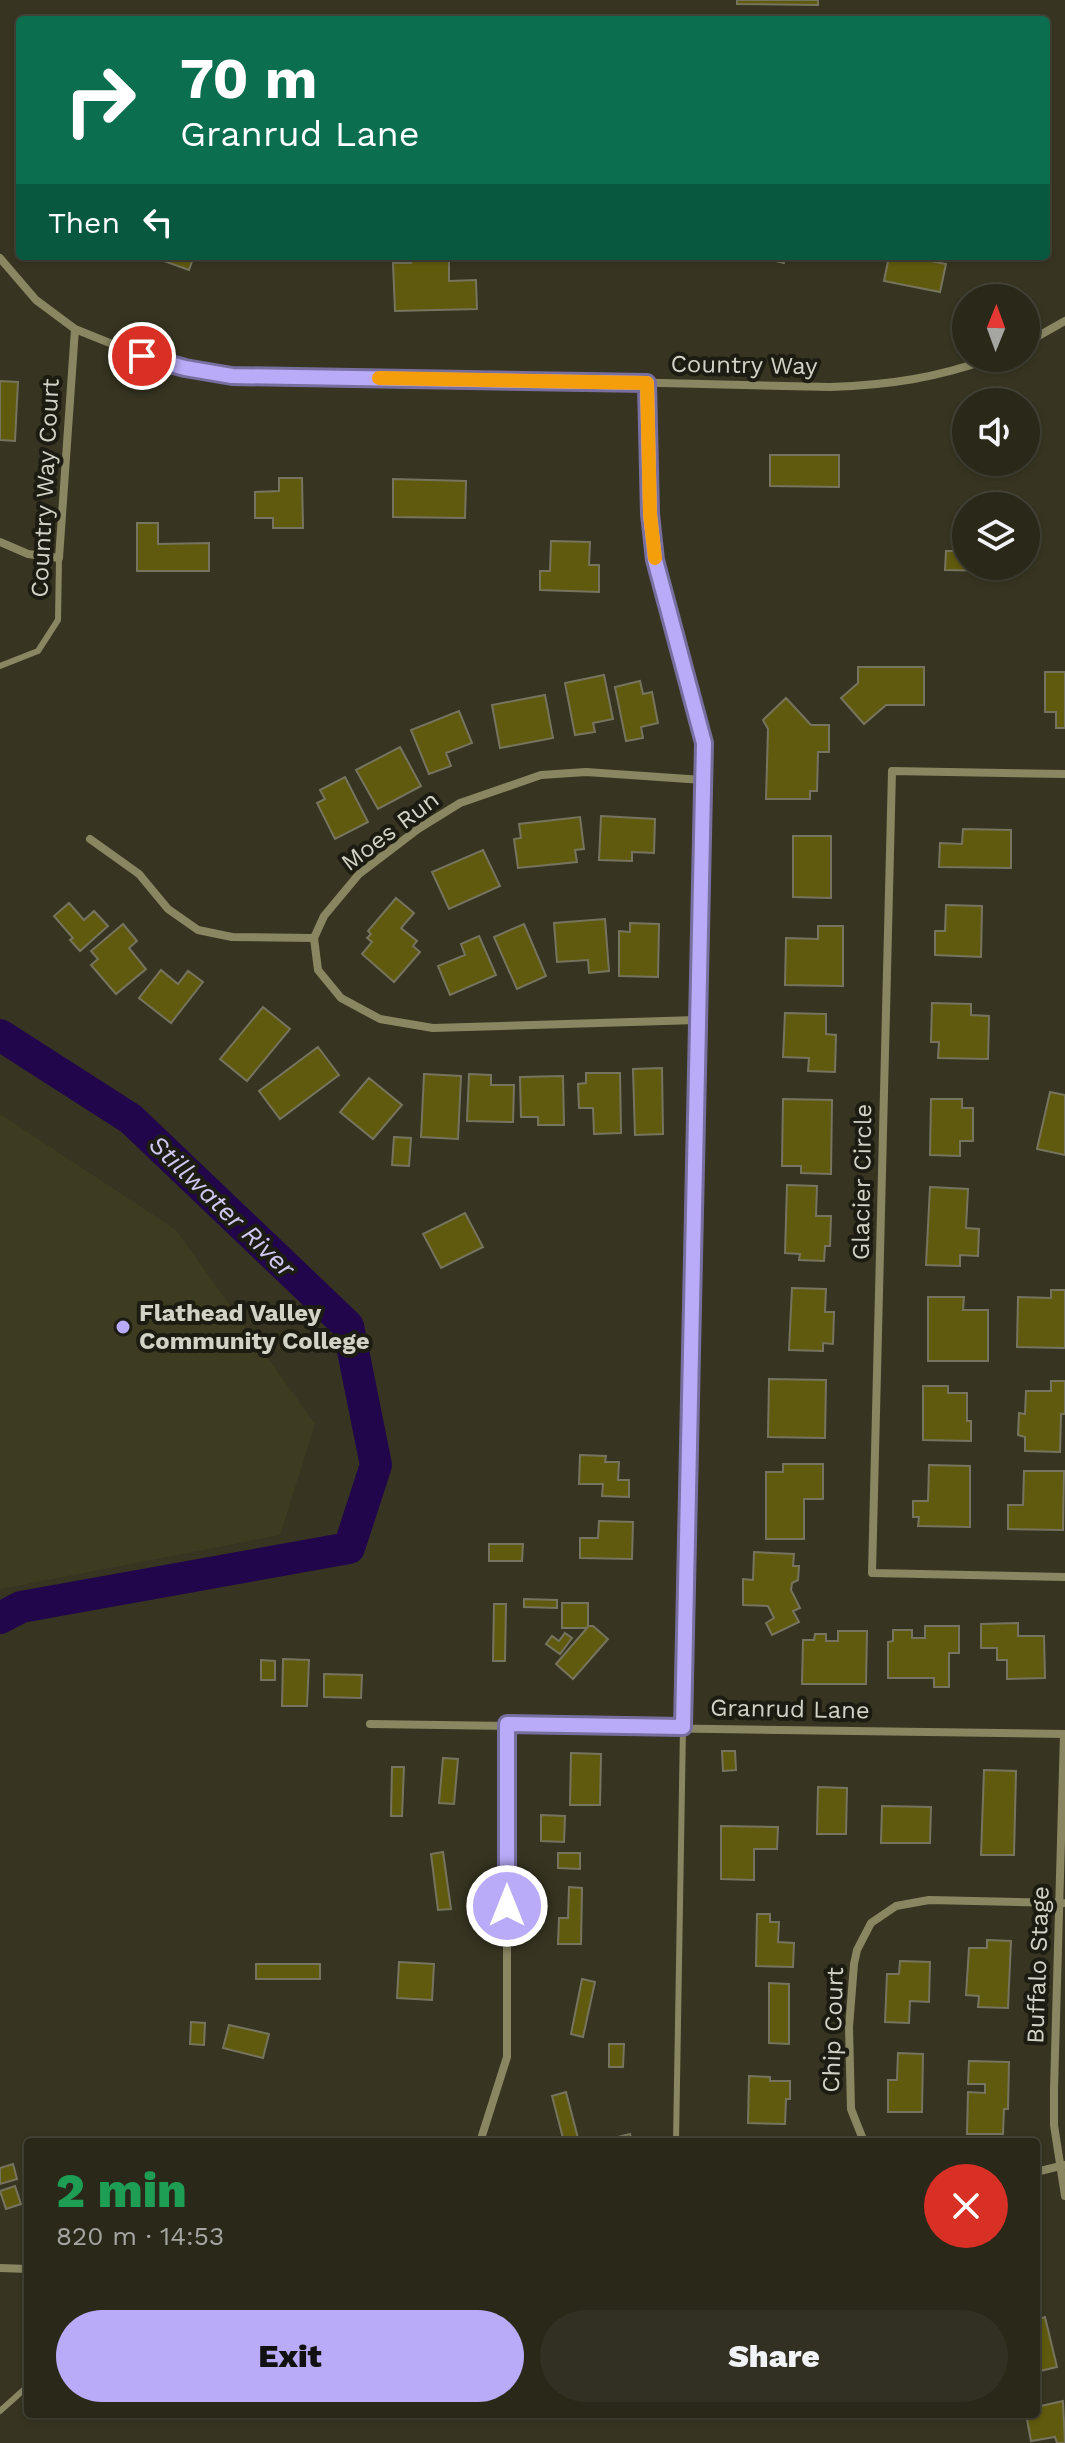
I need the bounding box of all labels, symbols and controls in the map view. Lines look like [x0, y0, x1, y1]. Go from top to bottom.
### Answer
text: 70 m [180, 46, 317, 112]
icon: right [48, 48, 152, 152]
text: Granrud Lane [180, 113, 420, 155]
icon: left [136, 200, 180, 244]
text: Then [48, 205, 120, 240]
north arrow [952, 284, 1040, 372]
map controls [952, 284, 1040, 580]
pin [108, 322, 176, 390]
icon: arrive [120, 334, 164, 378]
street label: Country Way [670, 350, 818, 380]
street label: Country Way Court [25, 378, 65, 598]
button: sound [952, 388, 1040, 476]
button: layers [952, 492, 1040, 580]
street label: Moes Run [336, 785, 444, 877]
street label: Glacier Circle [847, 1104, 877, 1260]
water label: Stillwater River [143, 1129, 302, 1284]
place label: Flathead Valley Community College [139, 1299, 370, 1355]
marker: Flathead Valley Community College [114, 1318, 132, 1336]
street label: Granrud Lane [710, 1694, 870, 1724]
position arrow [465, 1864, 549, 1948]
street label: Buffalo Stage [1021, 1886, 1055, 2044]
street label: Chip Court [817, 1967, 849, 2093]
text: 2 min [56, 2162, 187, 2219]
button: close [924, 2164, 1008, 2248]
text: 820 m · 14:53 [56, 2221, 224, 2251]
button: Exit [56, 2310, 524, 2402]
button: Share [540, 2310, 1008, 2402]

